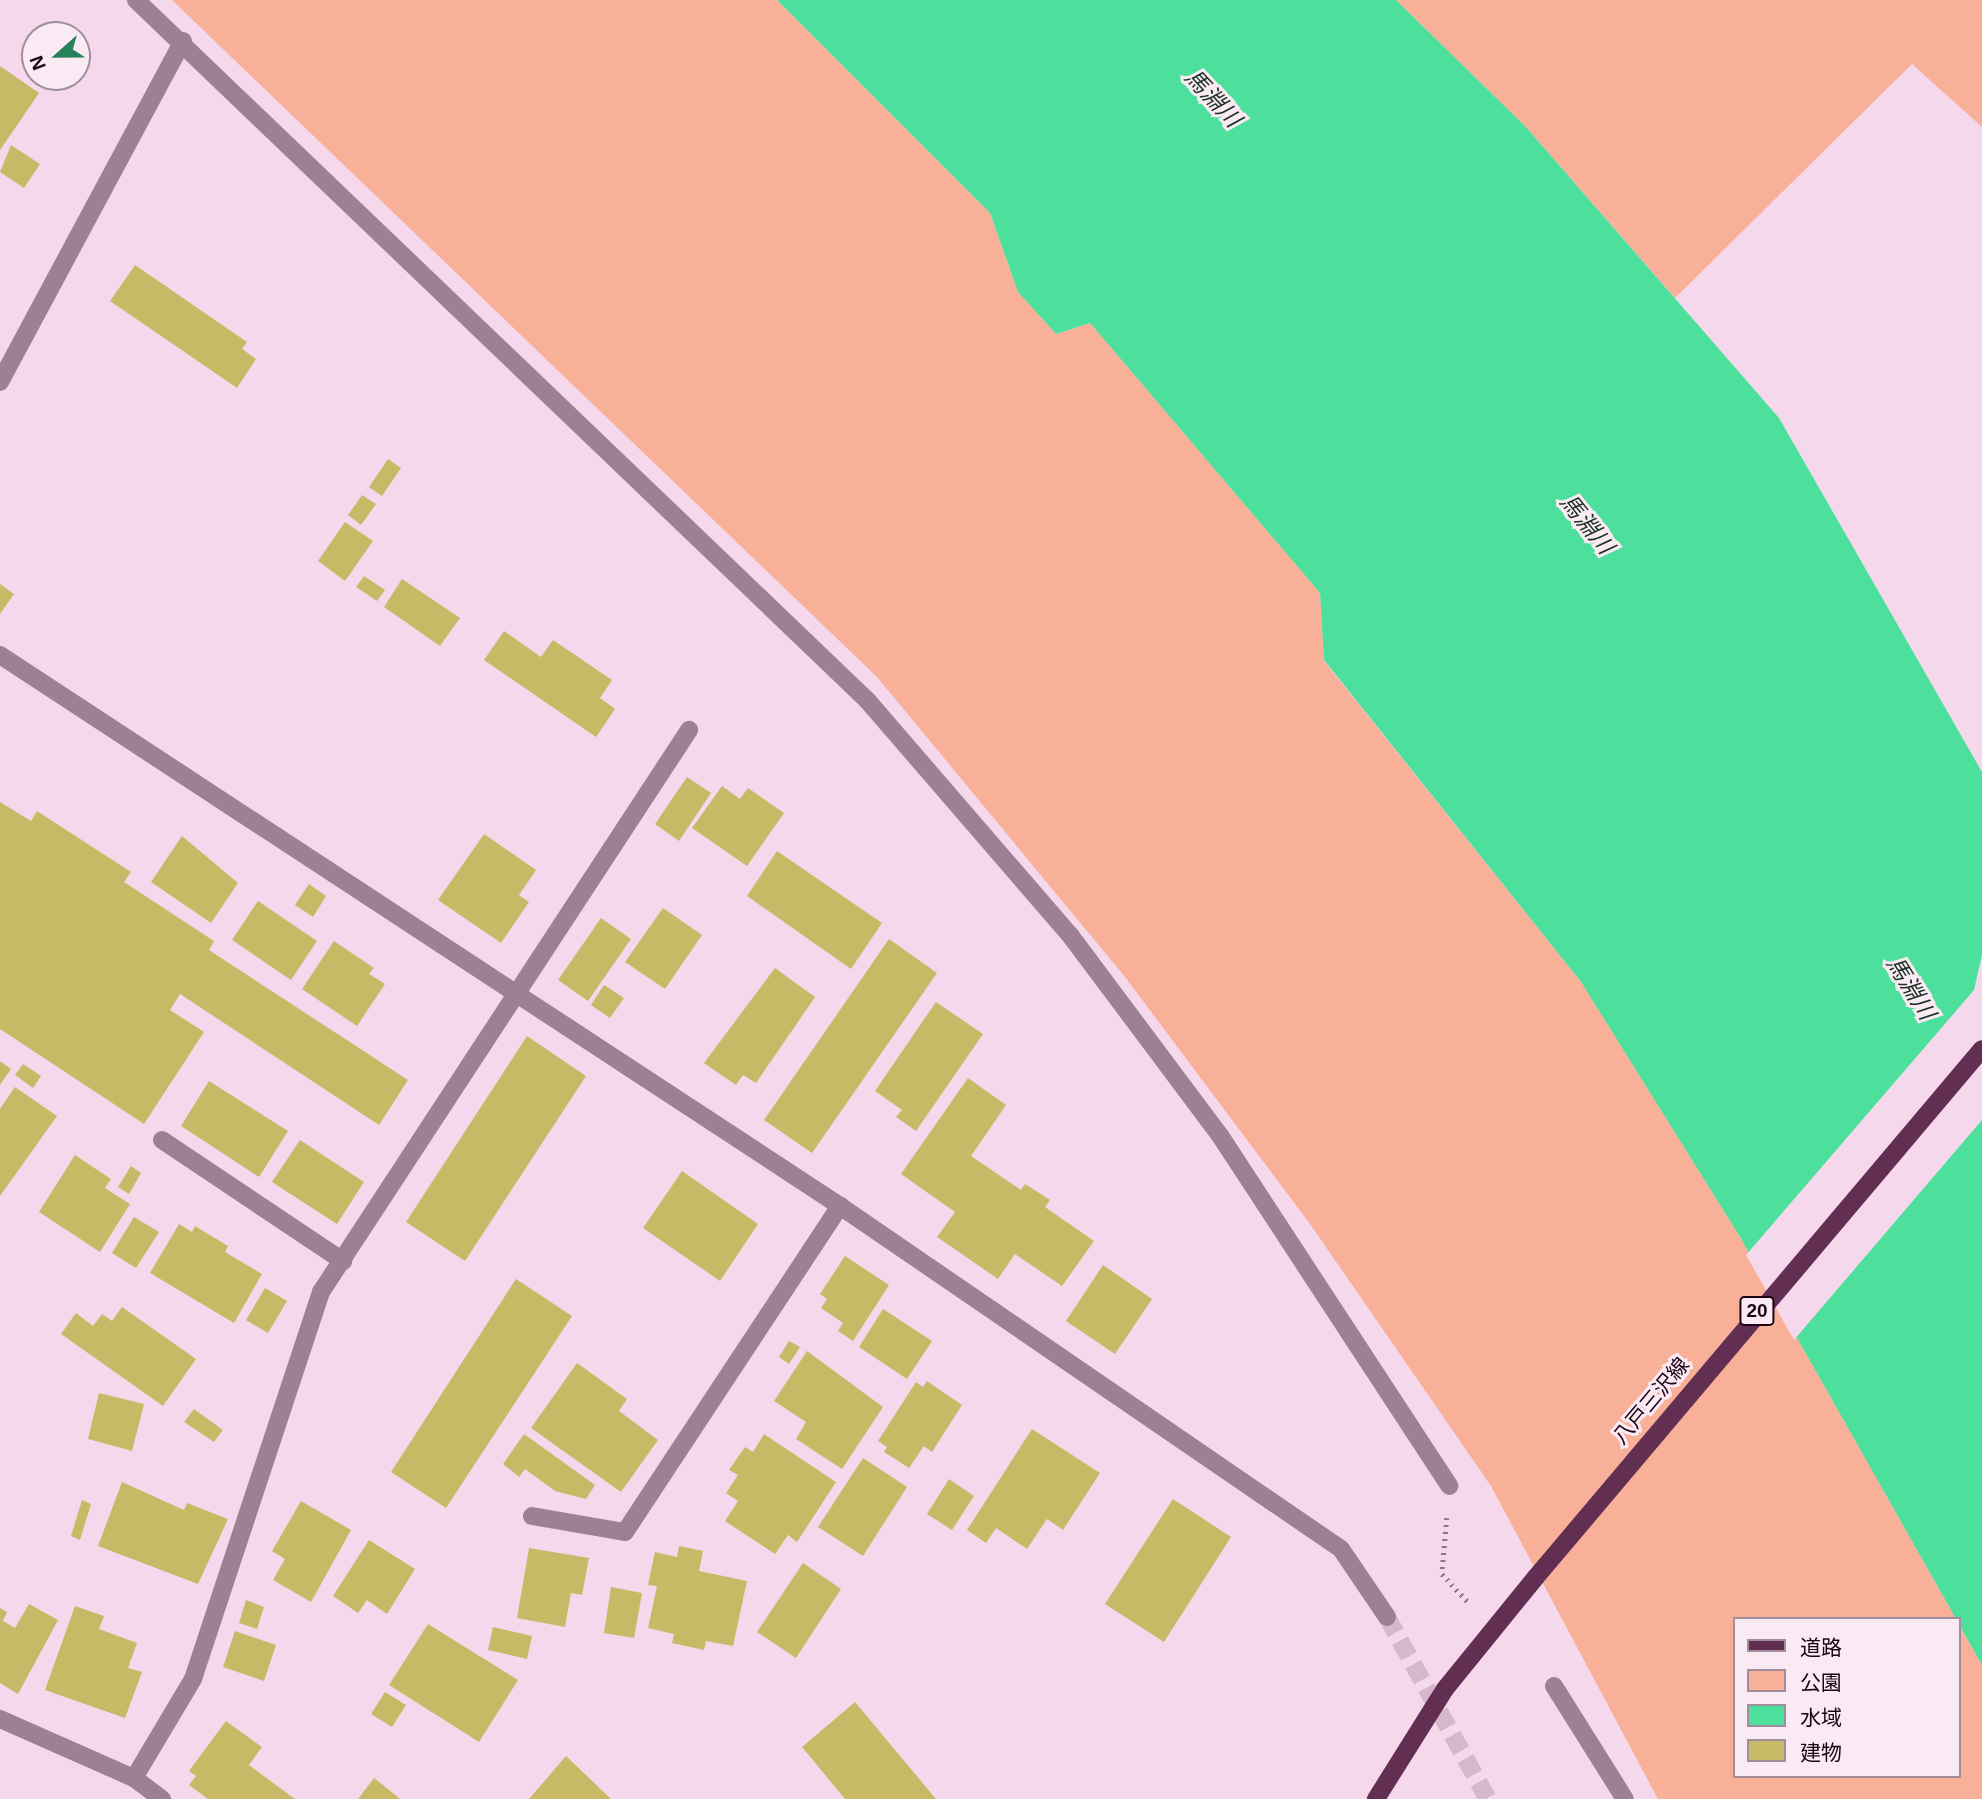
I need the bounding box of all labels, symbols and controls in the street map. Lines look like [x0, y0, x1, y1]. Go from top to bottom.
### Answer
north arrow [21, 21, 91, 91]
text: N [26, 53, 50, 73]
water label: 馬淵川 [1179, 63, 1247, 133]
water label: 馬淵川 [1555, 489, 1619, 559]
water label: 馬淵川 [1881, 951, 1941, 1025]
road number: 20 [1738, 1296, 1776, 1326]
street label: 八戸三沢線 [1608, 1353, 1694, 1449]
legend [1734, 1617, 1961, 1778]
text: 道路 [1800, 1636, 1842, 1659]
text: 公園 [1800, 1671, 1842, 1694]
text: 水域 [1800, 1706, 1842, 1729]
text: 建物 [1800, 1741, 1842, 1764]

